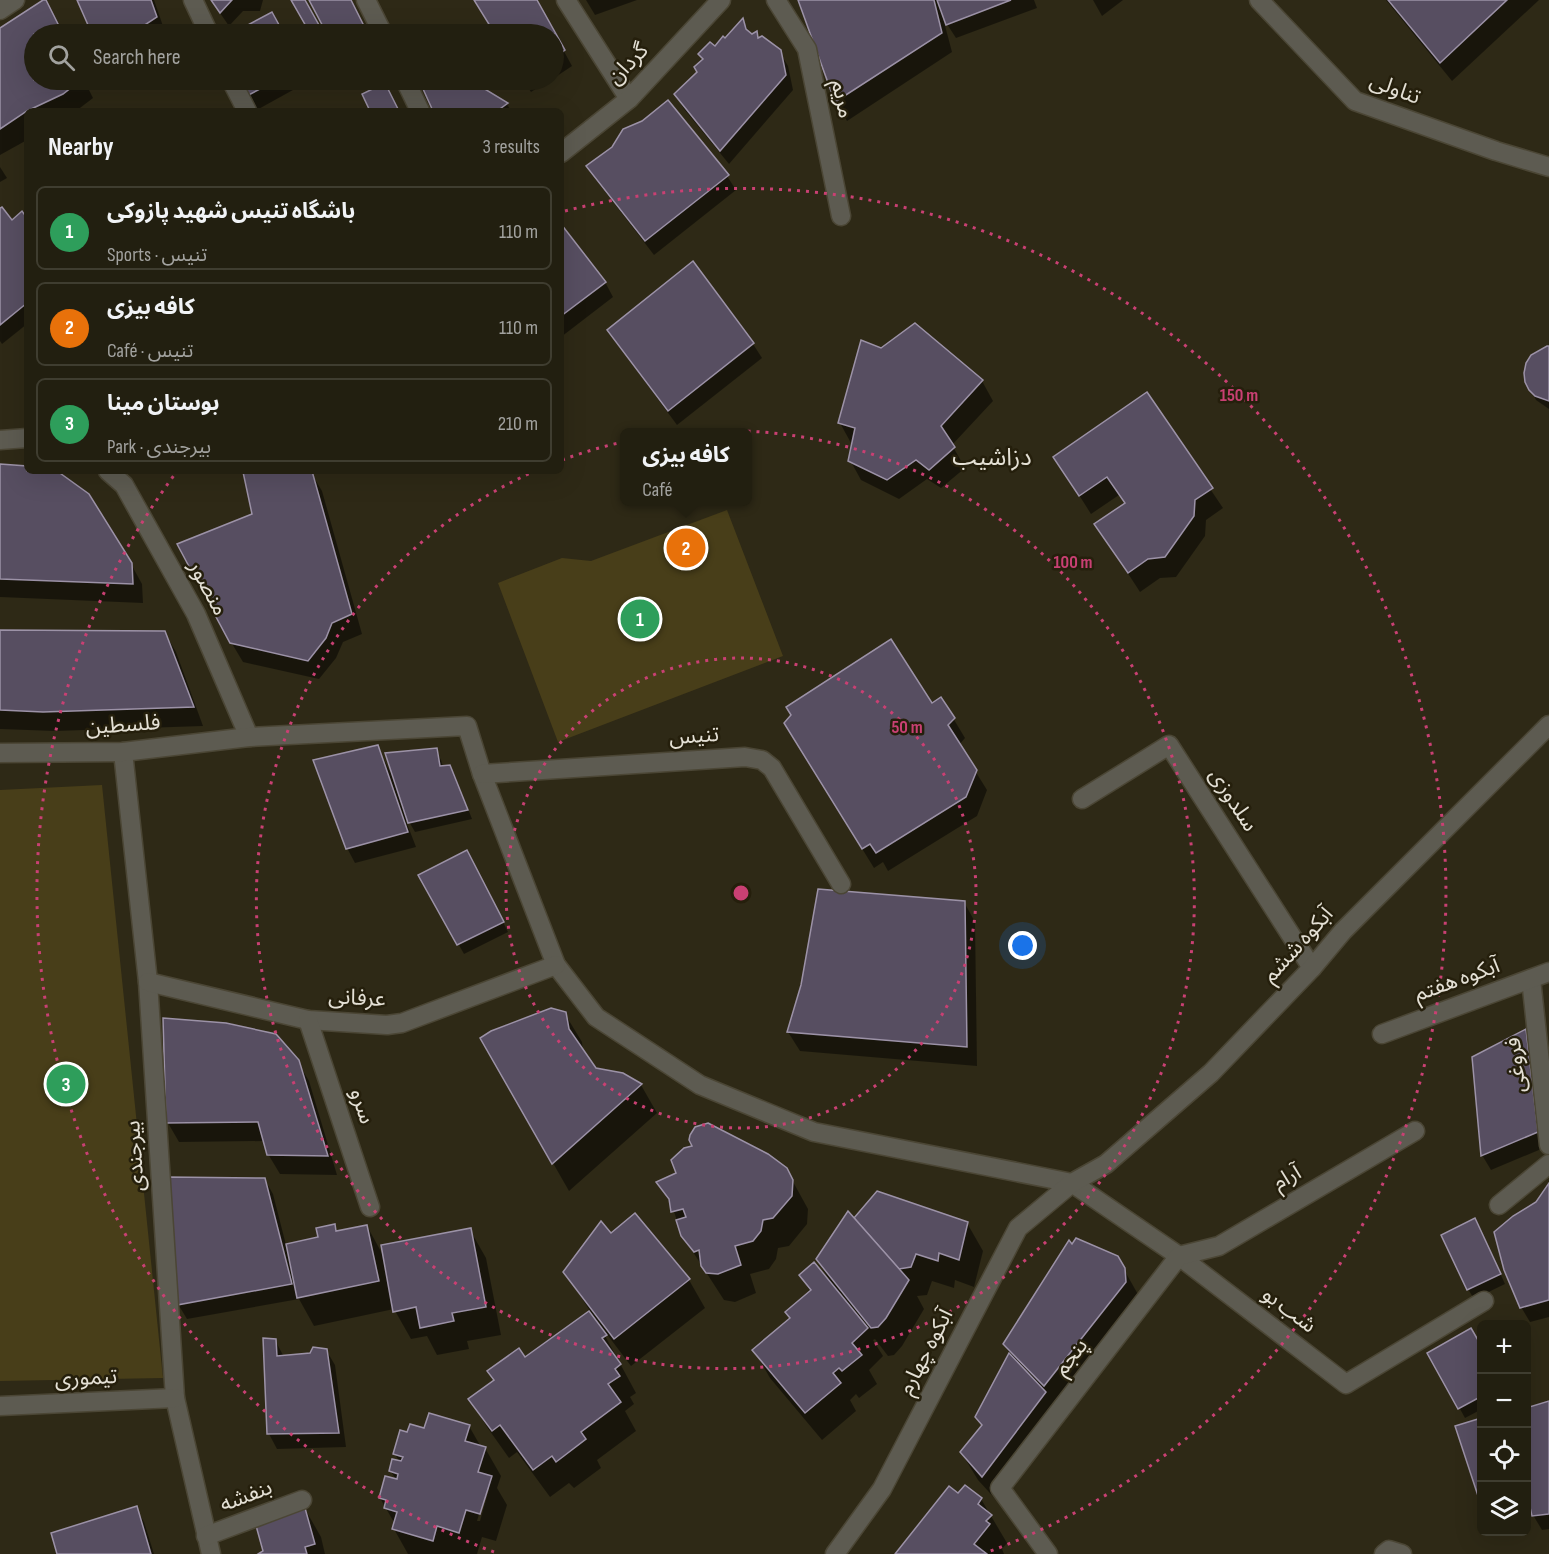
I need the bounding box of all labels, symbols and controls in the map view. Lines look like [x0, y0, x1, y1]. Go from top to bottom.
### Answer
search box [24, 24, 564, 90]
street label: گردان [602, 37, 655, 91]
icon: search [45, 41, 78, 74]
text: Search here [93, 44, 180, 71]
street label: تناولی [1366, 67, 1424, 111]
street label: مریم [823, 77, 859, 121]
text: Nearby [48, 132, 114, 163]
text: 3 results [483, 135, 540, 159]
text: باشگاه تنیس شهید پازوکی [107, 198, 355, 225]
text: 1 [66, 220, 73, 244]
text: 110 m [499, 220, 538, 244]
text: Sports · تنیس [107, 243, 207, 267]
text: کافه بیزی [107, 294, 195, 321]
text: 2 [65, 316, 74, 340]
text: 110 m [499, 316, 538, 340]
text: Café · تنیس [107, 339, 193, 363]
text: 150 m [1220, 385, 1258, 406]
text: بوستان مینا [107, 390, 219, 417]
text: 3 [65, 412, 74, 436]
text: 210 m [498, 412, 538, 436]
popup [620, 428, 752, 506]
text: Park · بیرجندی [107, 435, 211, 459]
text: کافه بیزی [642, 442, 730, 469]
district label: دزاشیب [952, 443, 1032, 472]
text: Café [642, 478, 673, 502]
pin: 2 [666, 526, 706, 570]
text: 100 m [1054, 552, 1093, 573]
street label: منصور [182, 555, 234, 620]
pin: 1 [620, 596, 660, 642]
street label: فلسطین [85, 709, 161, 741]
text: 50 m [891, 717, 923, 738]
street label: تنیس [668, 721, 720, 751]
street label: سلدوزی [1203, 763, 1263, 837]
centre of rings [731, 883, 751, 903]
street label: آبکوه ششم [1257, 900, 1342, 990]
your location [1008, 931, 1037, 960]
street label: آبکوه هفتم [1410, 952, 1506, 1010]
street label: عرفانی [328, 983, 386, 1013]
street label: فروغی [1500, 1036, 1532, 1094]
pin: 3 [46, 1062, 86, 1106]
street label: سرو [344, 1085, 380, 1127]
street label: بیرجندی [119, 1120, 151, 1192]
street label: آرام [1268, 1158, 1308, 1199]
street label: شب بو [1256, 1281, 1322, 1339]
street label: آبکوه چهارم [893, 1303, 962, 1401]
map controls [1477, 1320, 1531, 1536]
button: + [1477, 1320, 1531, 1374]
street label: پنجم [1048, 1333, 1096, 1383]
street label: تیموری [54, 1363, 118, 1393]
button: − [1477, 1374, 1531, 1428]
button: locate [1477, 1428, 1531, 1482]
street label: بنفشه [216, 1474, 276, 1518]
button: layers [1477, 1482, 1531, 1536]

